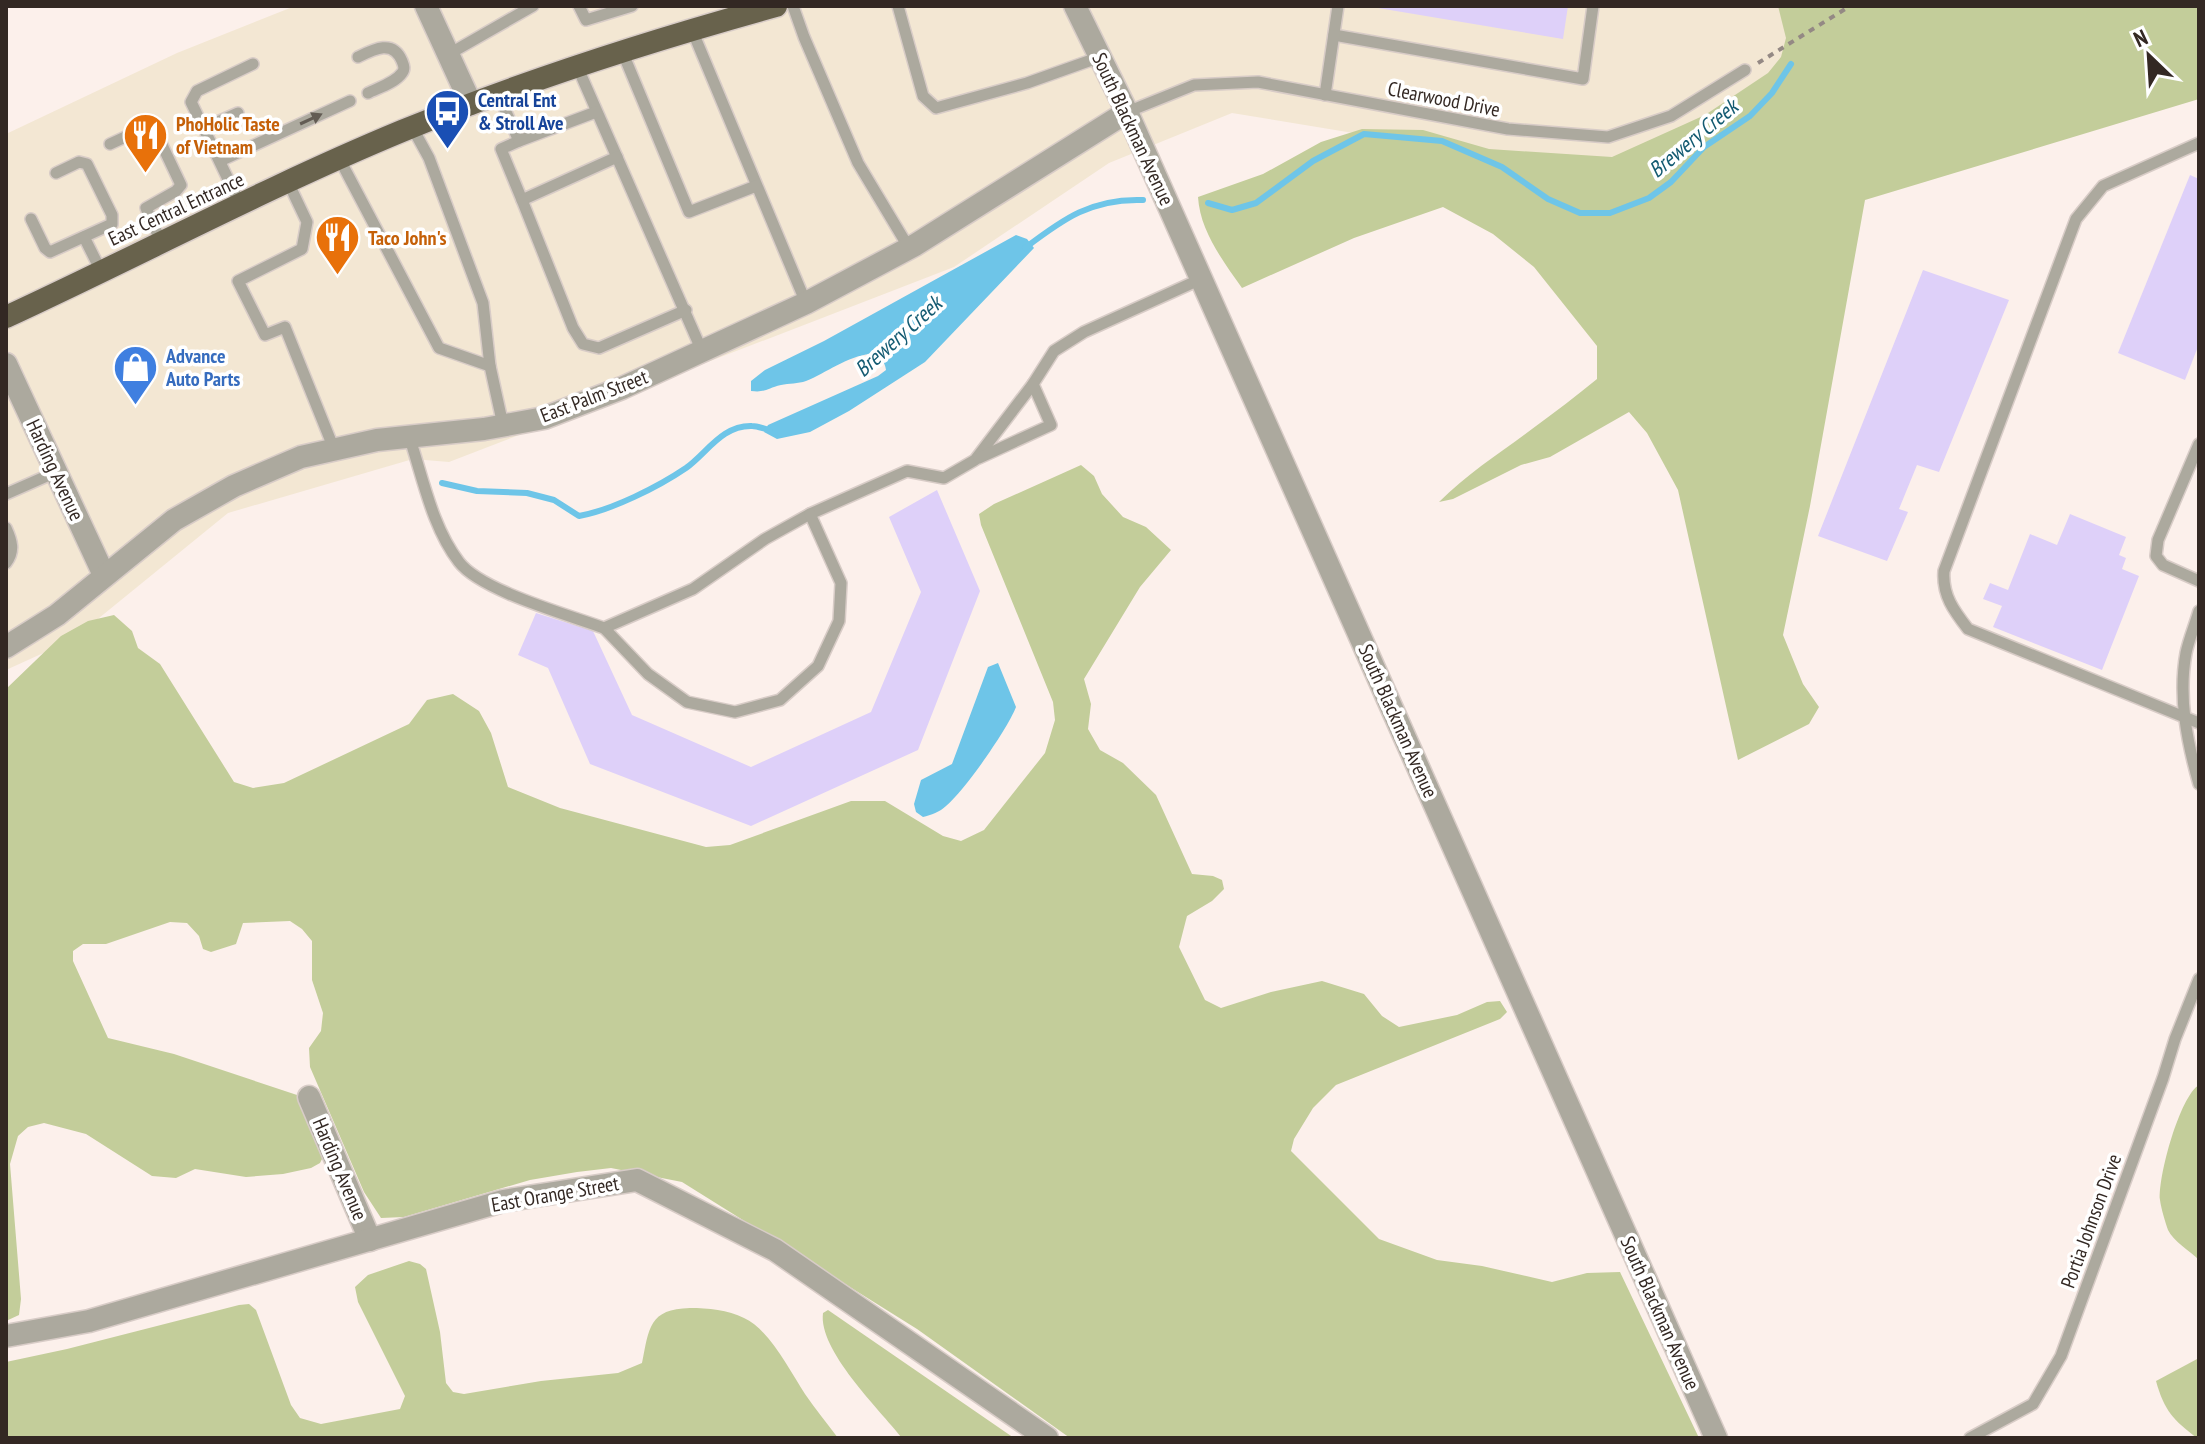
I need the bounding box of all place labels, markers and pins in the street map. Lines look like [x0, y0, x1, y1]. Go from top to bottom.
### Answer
place label: Central Ent & Stroll Ave [478, 87, 564, 136]
bus stop icon: Central Ent & Stroll Ave [423, 88, 471, 151]
restaurant icon: PhoHolic Taste of Vietnam [121, 111, 169, 174]
place label: PhoHolic Taste of Vietnam [176, 111, 280, 160]
restaurant icon: Taco John's [313, 214, 361, 277]
place label: Taco John's [368, 225, 447, 251]
place label: Advance Auto Parts [165, 343, 240, 392]
shop icon: Advance Auto Parts [111, 344, 159, 407]

